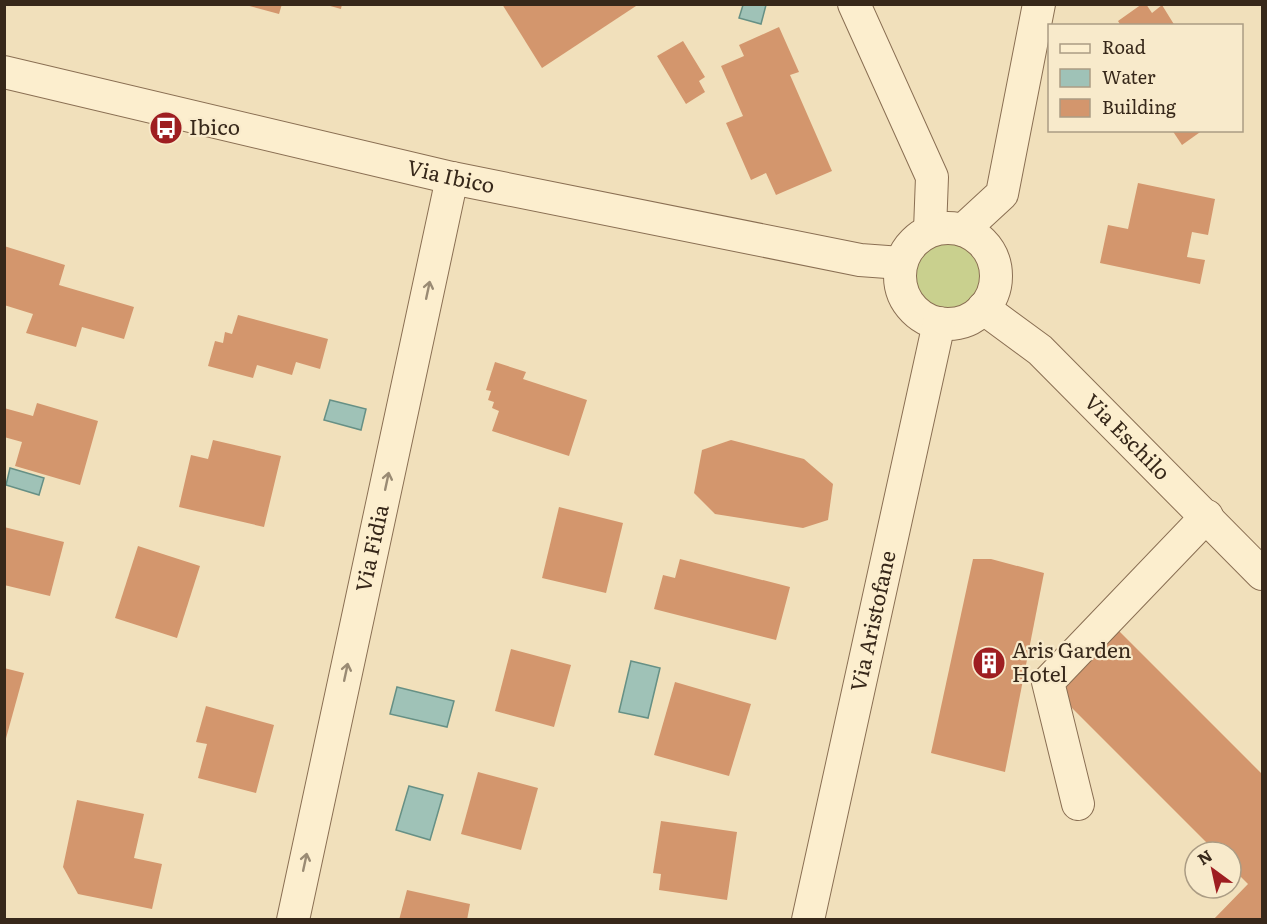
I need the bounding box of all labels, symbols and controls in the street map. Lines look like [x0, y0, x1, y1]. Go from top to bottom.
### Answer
legend [1048, 24, 1243, 132]
text: Road [1102, 33, 1146, 60]
text: Water [1102, 63, 1156, 90]
text: Building [1102, 93, 1177, 120]
bus stop icon: Ibico [148, 110, 184, 146]
place label: Ibico [189, 110, 240, 141]
street label: Via Ibico [404, 150, 498, 199]
one-way arrow [423, 281, 434, 301]
street label: Via Eschilo [1078, 385, 1179, 486]
one-way arrow [382, 472, 393, 491]
street label: Via Fidia [346, 501, 395, 595]
street label: Via Aristofane [841, 547, 902, 694]
place label: Aris Garden Hotel [1012, 633, 1132, 688]
building icon: Aris Garden Hotel [971, 645, 1007, 681]
one-way arrow [341, 662, 352, 682]
north arrow [1183, 840, 1243, 900]
text: N [1192, 843, 1216, 870]
one-way arrow [300, 853, 311, 873]

